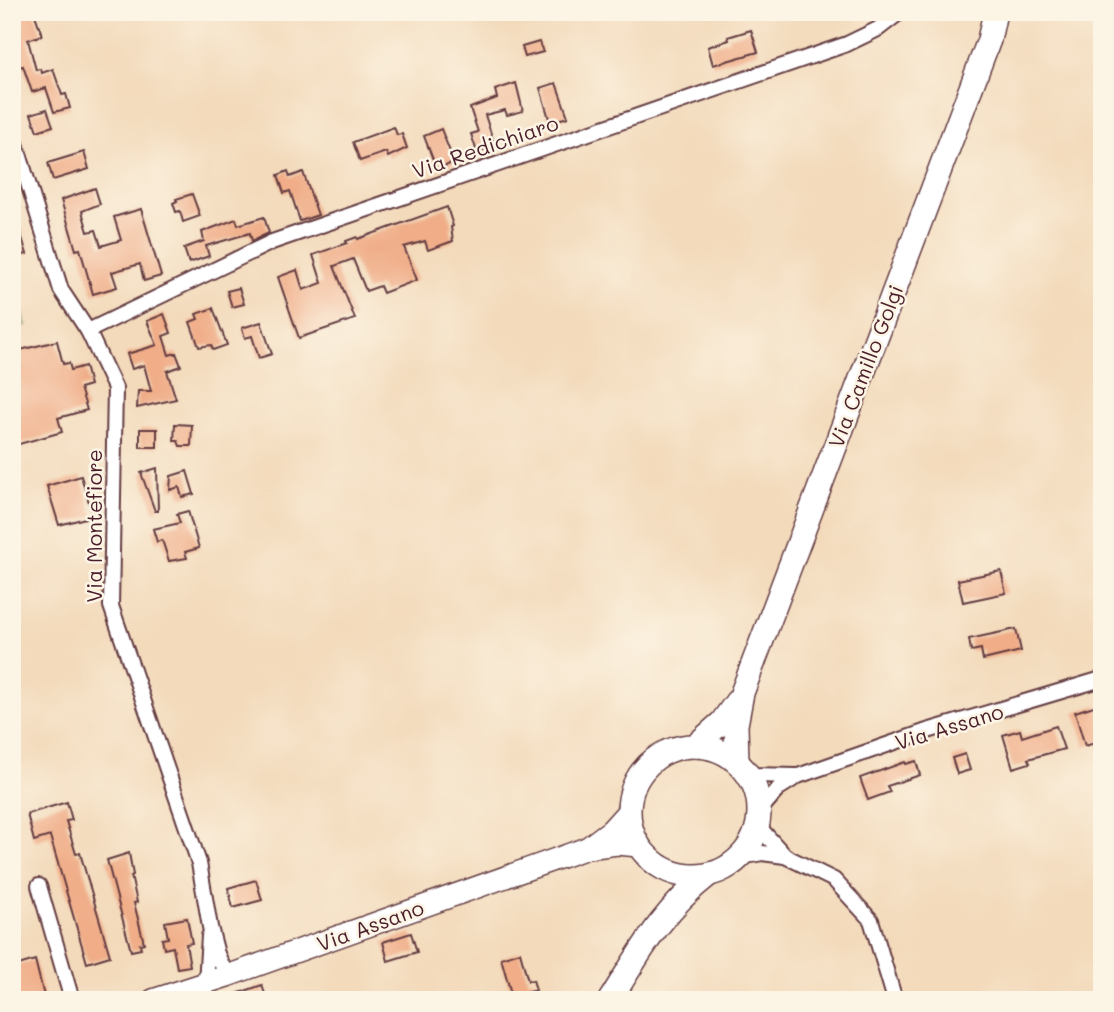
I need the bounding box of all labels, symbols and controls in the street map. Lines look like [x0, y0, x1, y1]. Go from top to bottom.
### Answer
street label: Via Redichiaro [408, 108, 562, 184]
street label: Via Camillo Golgi [821, 281, 909, 451]
street label: Via Montefiore [80, 449, 107, 603]
street label: Via Assano [892, 697, 1006, 755]
street label: Via Assano [313, 893, 427, 957]

